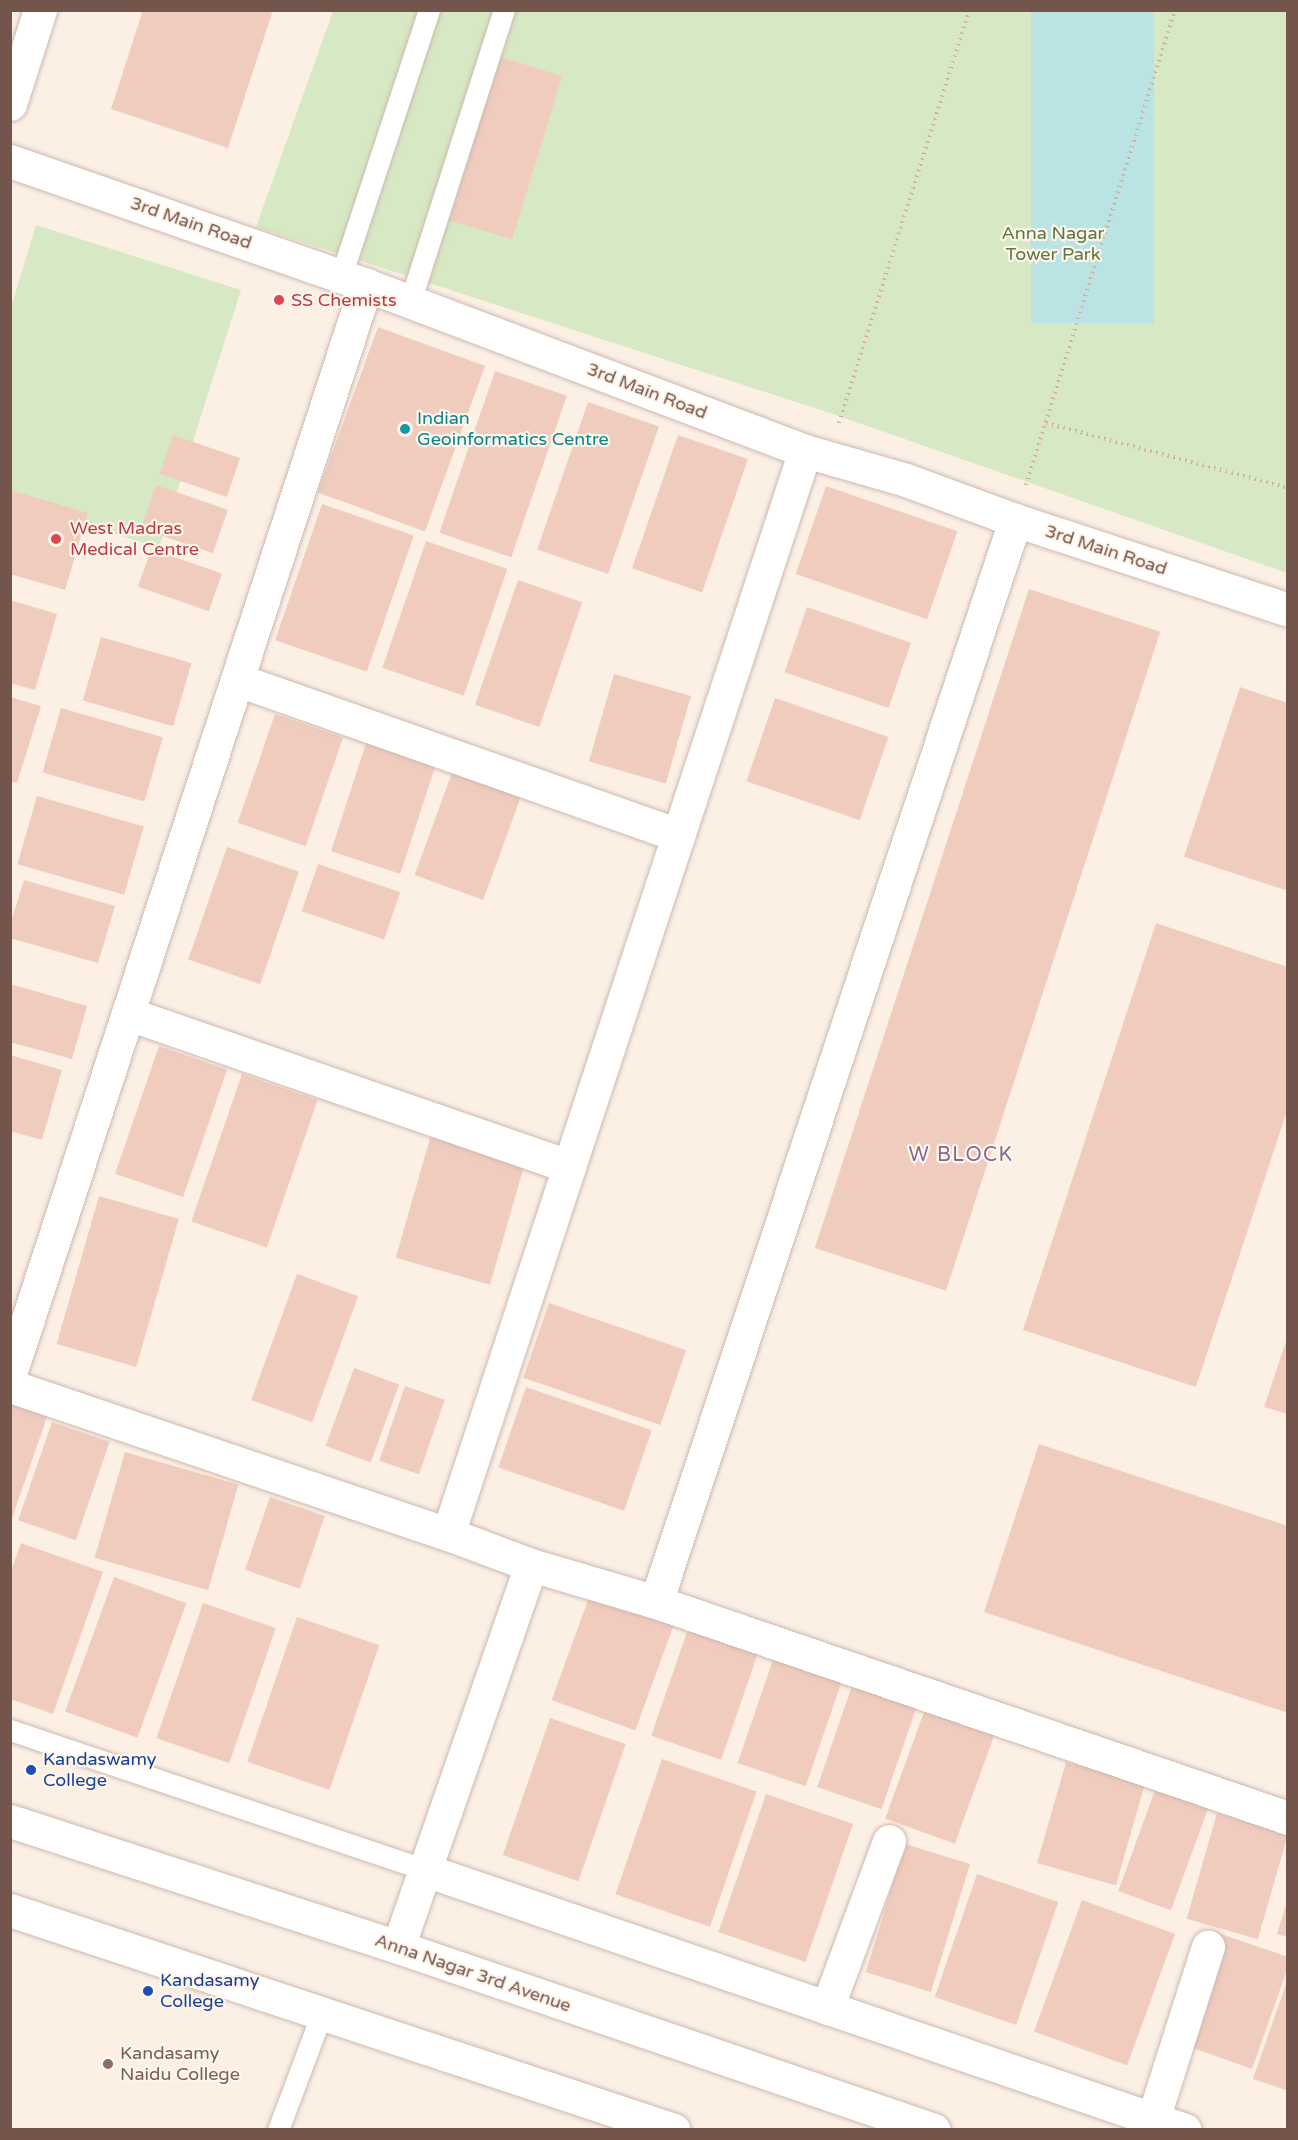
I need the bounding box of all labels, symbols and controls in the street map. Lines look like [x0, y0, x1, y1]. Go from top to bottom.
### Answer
street label: 3rd Main Road [128, 192, 254, 254]
park label: Anna Nagar Tower Park [1002, 223, 1104, 266]
place label: SS Chemists [291, 289, 397, 311]
marker: SS Chemists [272, 293, 286, 307]
street label: 3rd Main Road [584, 358, 710, 424]
place label: Indian Geoinformatics Centre [417, 408, 609, 450]
marker: Indian Geoinformatics Centre [398, 422, 412, 436]
place label: West Madras Medical Centre [70, 518, 199, 560]
street label: 3rd Main Road [1042, 520, 1170, 580]
marker: West Madras Medical Centre [47, 530, 65, 548]
district label: W BLOCK [909, 1143, 1013, 1167]
place label: Kandaswamy College [43, 1749, 156, 1792]
marker: Kandaswamy College [24, 1763, 38, 1777]
street label: Anna Nagar 3rd Avenue [372, 1929, 574, 2017]
place label: Kandasamy College [160, 1970, 259, 2012]
marker: Kandasamy College [141, 1984, 155, 1998]
place label: Kandasamy Naidu College [120, 2043, 240, 2086]
marker: Kandasamy Naidu College [101, 2057, 115, 2071]

